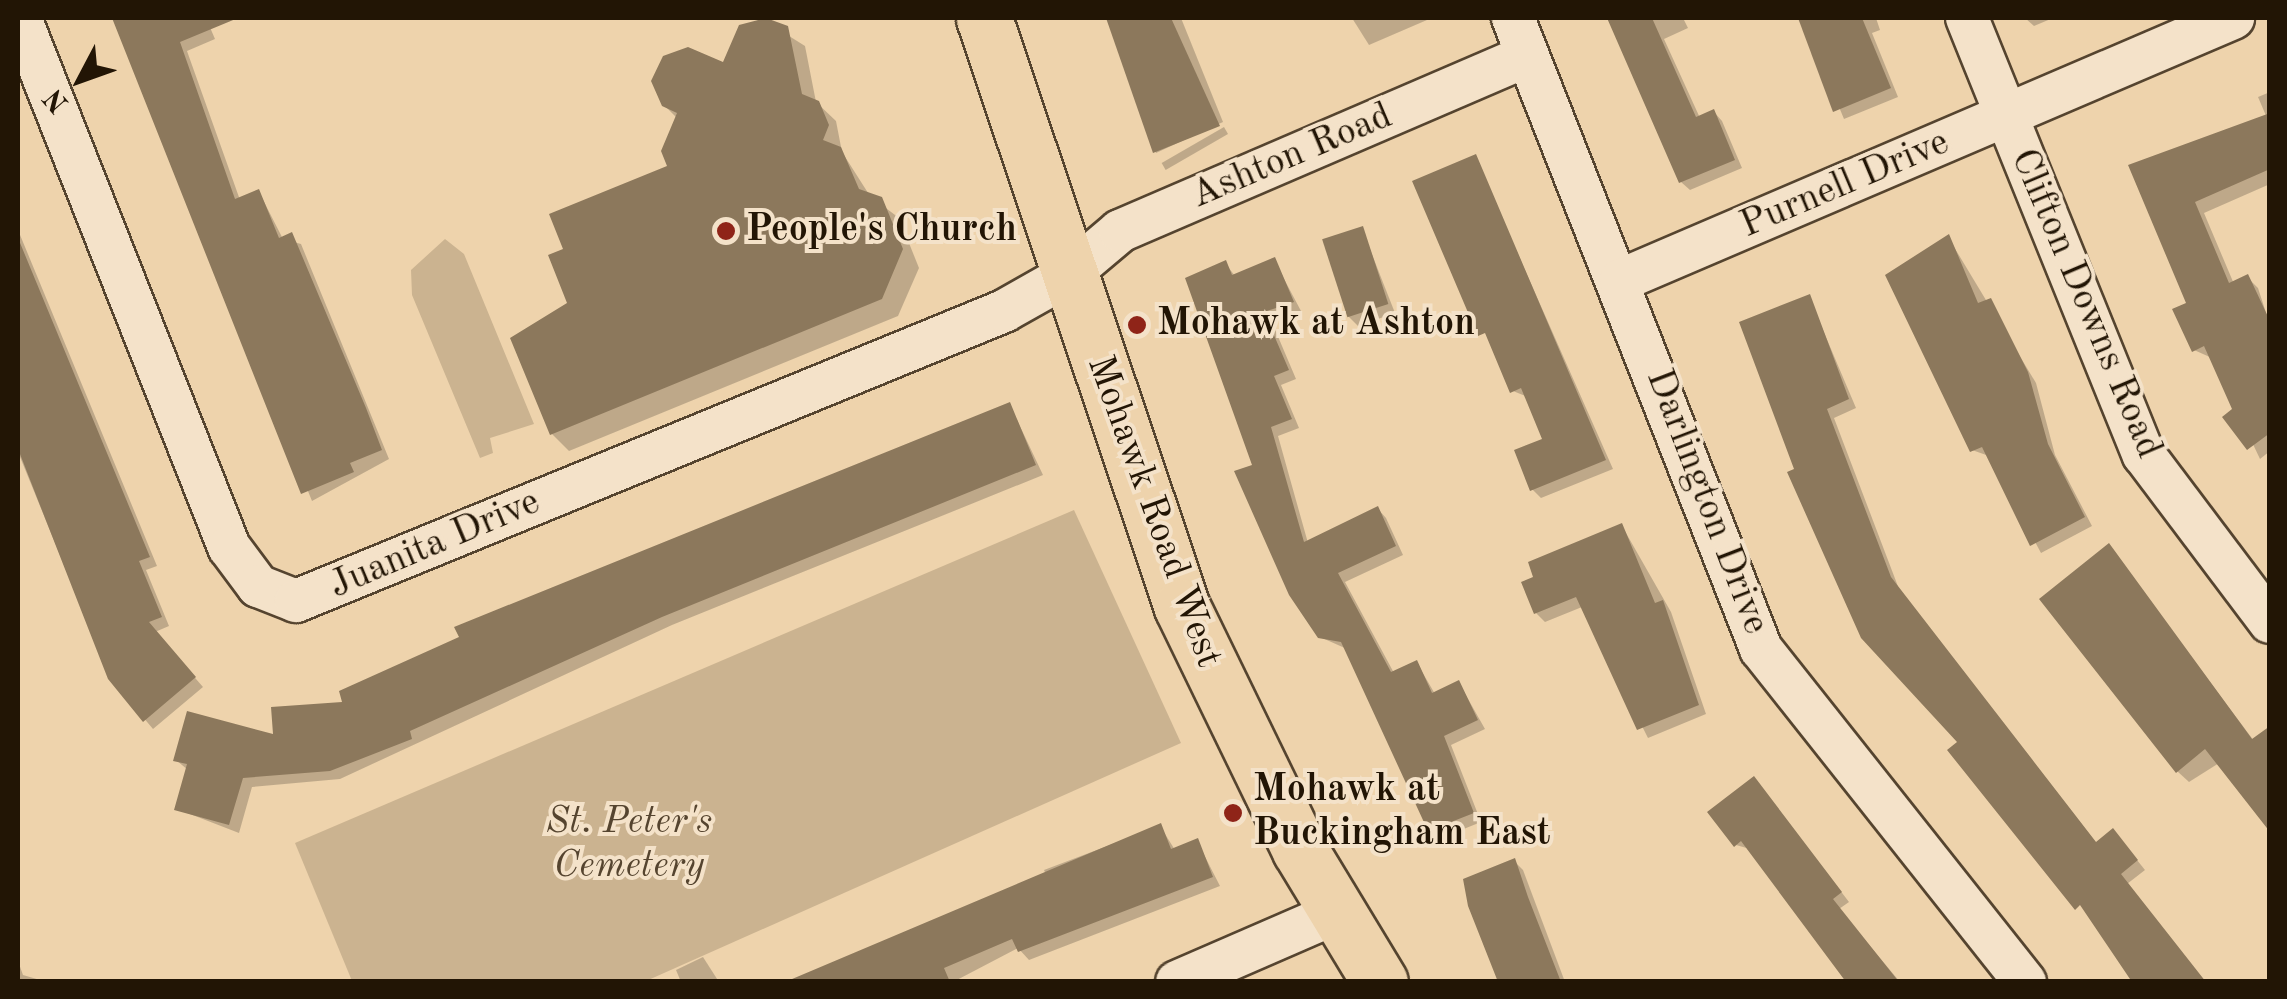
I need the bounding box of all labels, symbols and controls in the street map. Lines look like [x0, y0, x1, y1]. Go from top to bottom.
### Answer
north arrow [30, 30, 130, 130]
text: N [40, 82, 75, 117]
street label: Ashton Road [1185, 94, 1399, 220]
street label: Purnell Drive [1734, 121, 1956, 249]
street label: Clifton Downs Road [1999, 143, 2171, 465]
place label: People's Church [746, 208, 1017, 254]
marker: People's Church [715, 220, 737, 242]
place label: Mohawk at Ashton [1157, 302, 1475, 348]
marker: Mohawk at Ashton [1126, 314, 1148, 336]
street label: Mohawk Road West [1075, 350, 1231, 674]
street label: Darlington Drive [1635, 363, 1777, 641]
street label: Juanita Drive [323, 480, 547, 610]
place label: Mohawk at Buckingham East [1253, 768, 1551, 858]
park label: St. Peter's Cemetery [546, 800, 712, 889]
marker: Mohawk at Buckingham East [1222, 802, 1244, 824]

